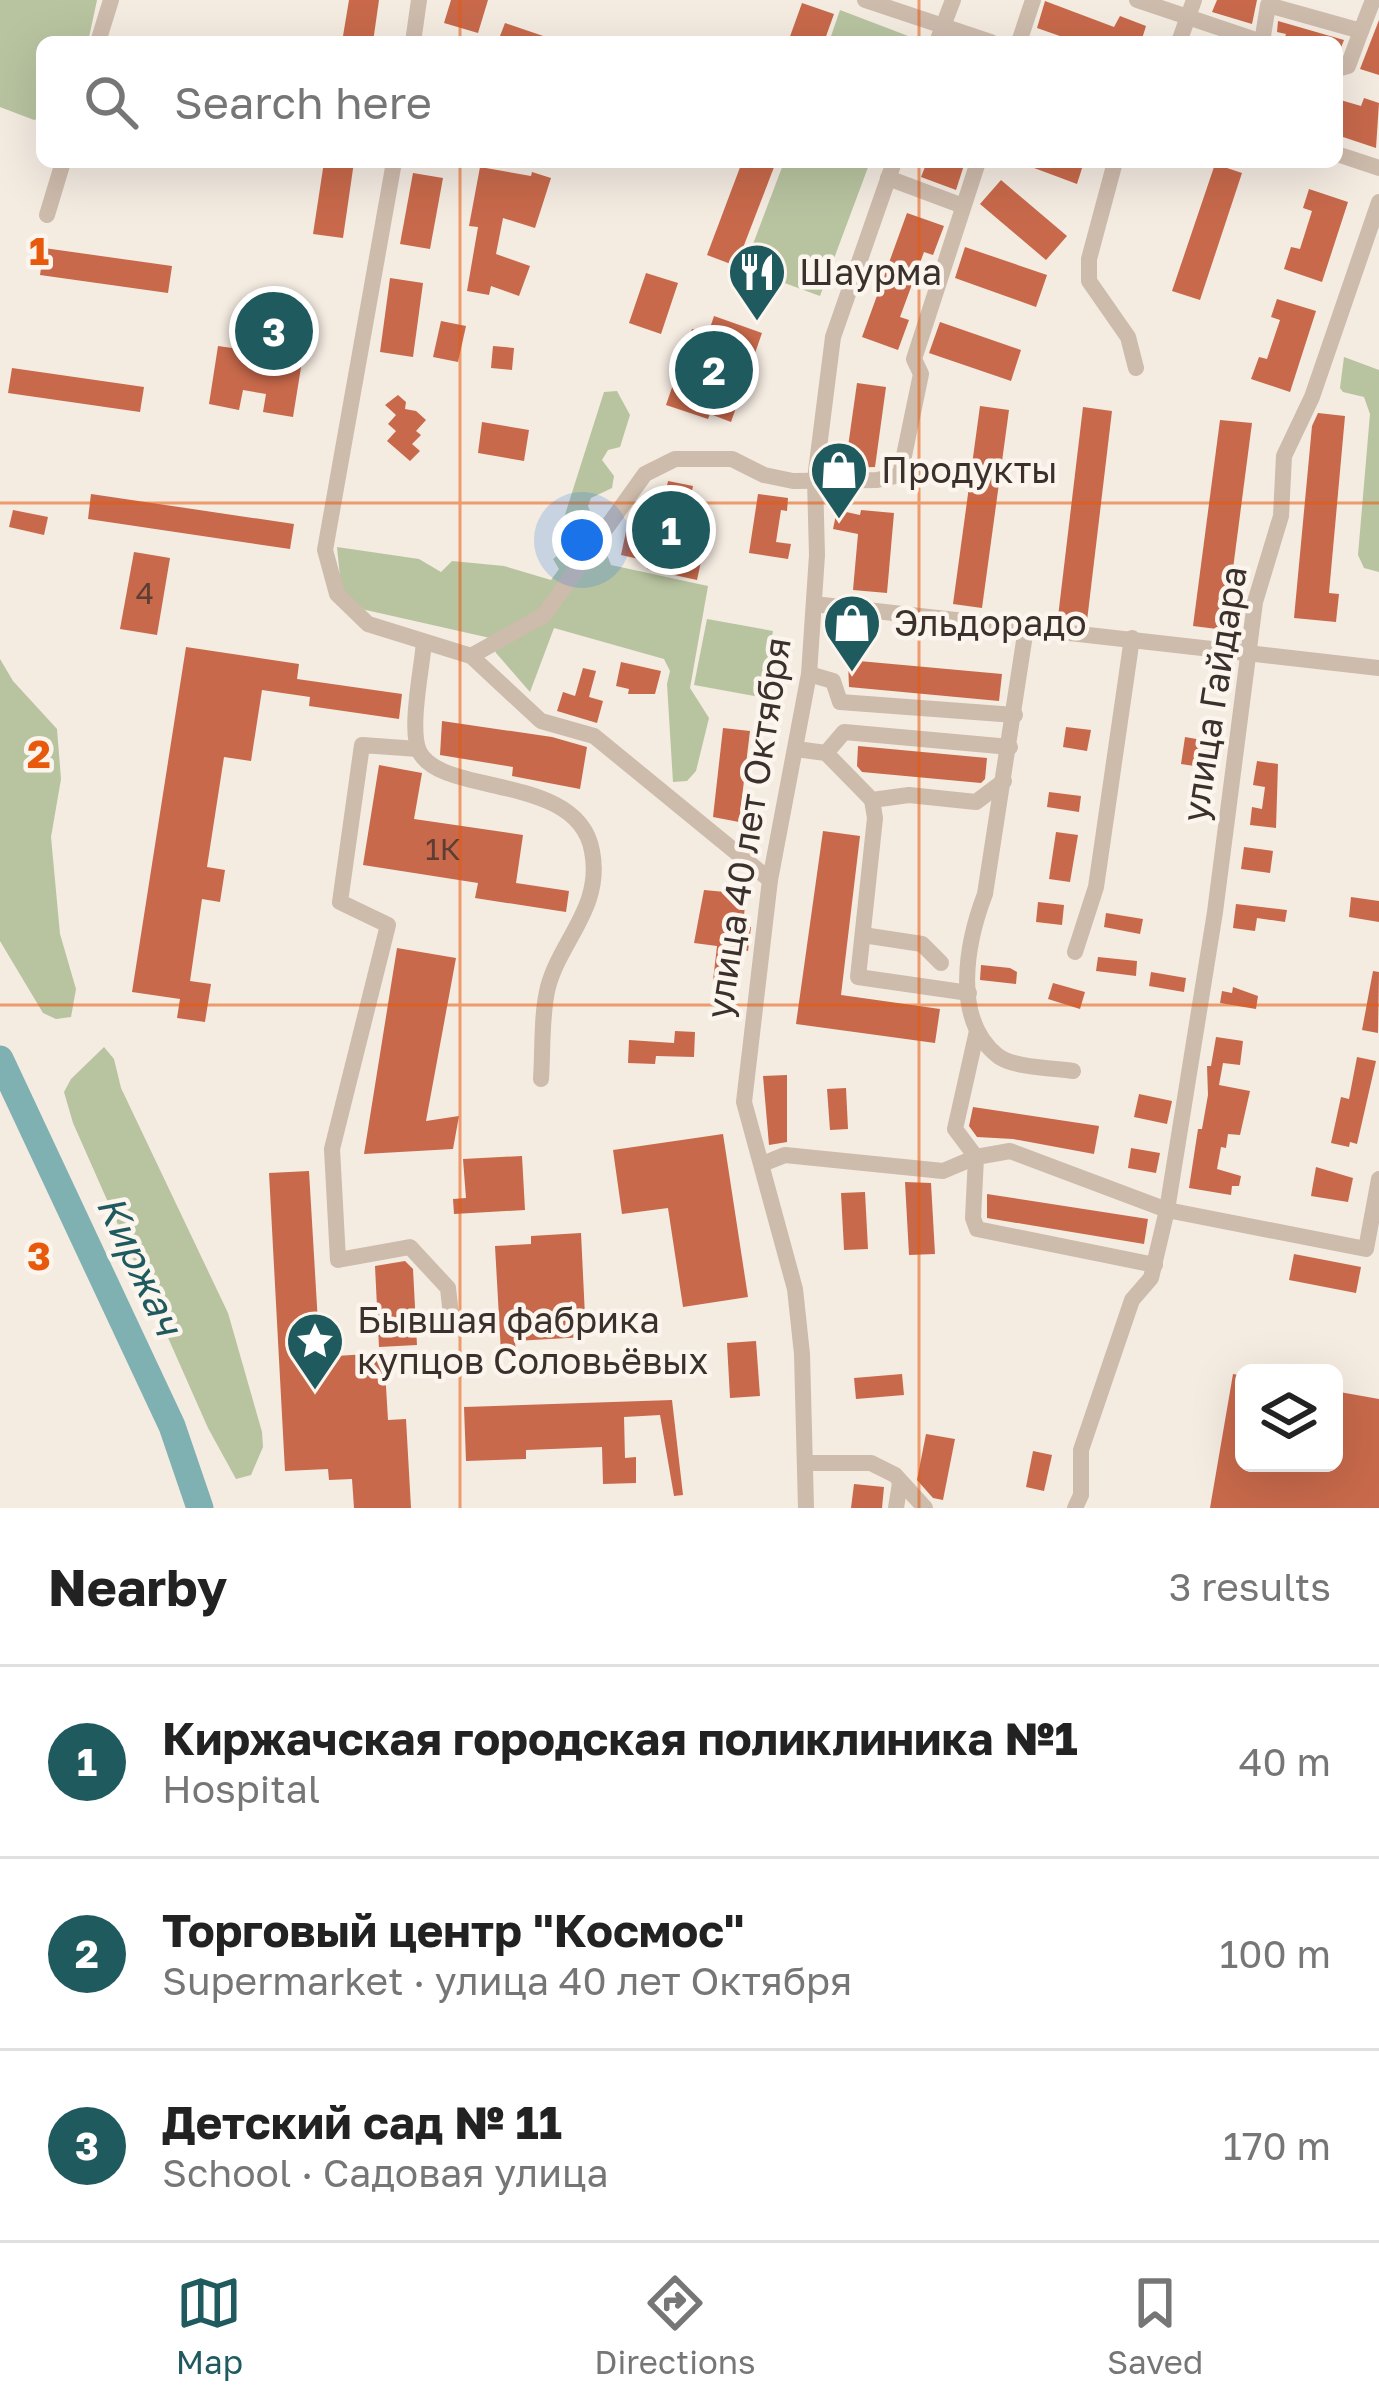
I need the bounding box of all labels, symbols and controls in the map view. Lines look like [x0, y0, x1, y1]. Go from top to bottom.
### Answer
search box [36, 36, 1343, 168]
icon: search [78, 69, 144, 135]
text: Search here [174, 75, 432, 129]
text: 1 [29, 227, 49, 274]
restaurant icon: Шаурма [726, 241, 788, 323]
place label: Шаурма [799, 250, 942, 293]
pin: 3 [235, 286, 313, 376]
pin: 2 [675, 325, 753, 415]
shop icon: Продукты [808, 439, 870, 521]
place label: Продукты [881, 448, 1058, 491]
pin: 1 [632, 485, 710, 575]
your location [552, 510, 612, 570]
street label: улица Гайдара [1172, 563, 1255, 825]
house number: 4 [136, 575, 154, 611]
shop icon: Эльдорадо [821, 592, 883, 674]
place label: Эльдорадо [894, 601, 1087, 644]
street label: улица 40 лет Октября [696, 634, 799, 1022]
text: 2 [27, 730, 51, 777]
house number: 1К [425, 831, 461, 867]
water label: Киржач [88, 1187, 194, 1344]
text: 3 [27, 1232, 51, 1279]
place label: Бывшая фабрика купцов Соловьёвых [357, 1298, 708, 1382]
place icon: Бывшая фабрика купцов Соловьёвых [284, 1310, 346, 1392]
map controls [1235, 1364, 1343, 1472]
button: layers [1235, 1364, 1343, 1472]
text: Nearby [48, 1556, 227, 1617]
text: 3 results [1169, 1563, 1331, 1610]
text: Киржачская городская поликлиника №1 [162, 1711, 1078, 1765]
text: 1 [77, 1738, 97, 1785]
text: 40 m [1239, 1738, 1331, 1785]
text: Hospital [162, 1765, 320, 1812]
text: Торговый центр "Космос" [162, 1903, 744, 1957]
text: 2 [75, 1930, 99, 1977]
text: 100 m [1219, 1930, 1331, 1977]
text: Supermarket · улица 40 лет Октября [162, 1957, 852, 2004]
text: Детский сад № 11 [162, 2095, 562, 2149]
text: 3 [75, 2122, 99, 2169]
text: 170 m [1223, 2122, 1331, 2169]
text: School · Садовая улица [162, 2149, 609, 2196]
tab: Map [176, 2270, 243, 2381]
tab: Directions [594, 2270, 756, 2381]
tab: Saved [1107, 2270, 1203, 2381]

